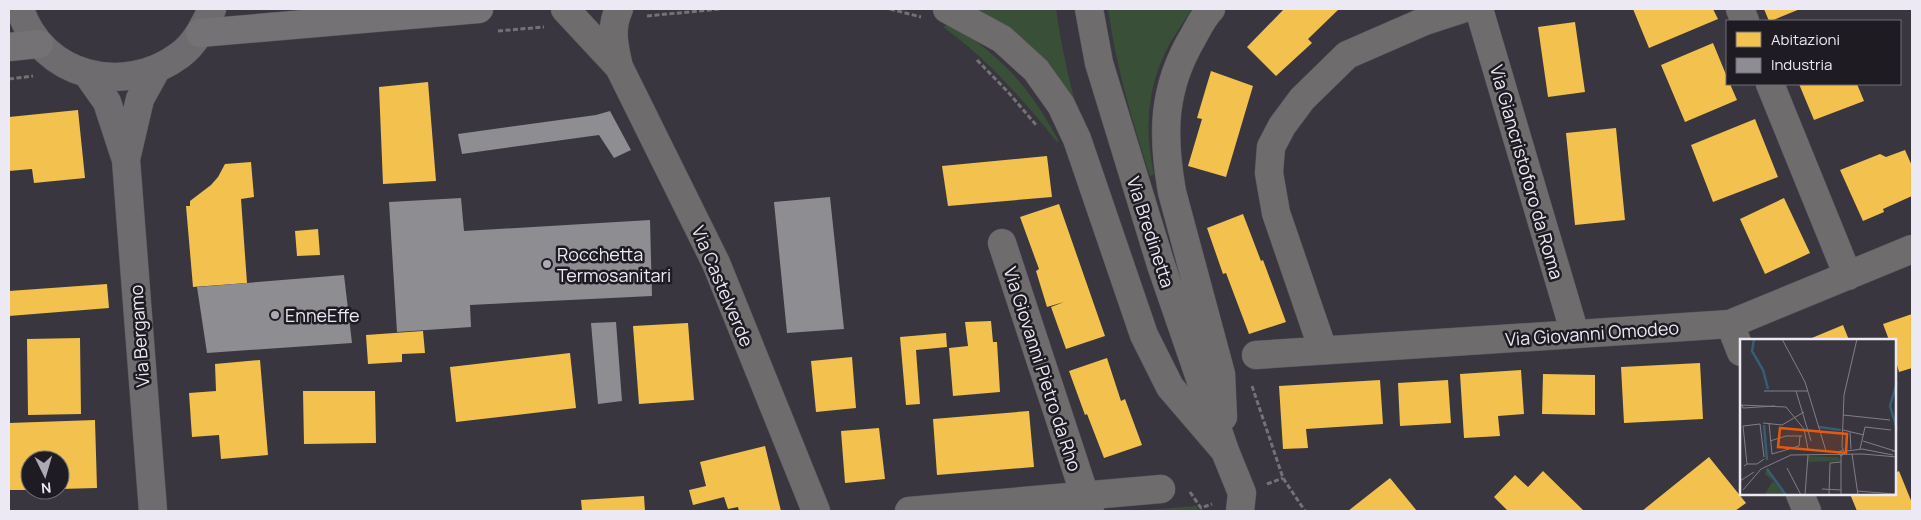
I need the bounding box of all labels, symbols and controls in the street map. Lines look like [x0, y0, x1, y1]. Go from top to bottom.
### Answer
legend [1726, 20, 1901, 85]
text: Abitazioni [1771, 29, 1840, 50]
text: Industria [1771, 54, 1832, 75]
street label: Via Giancristoforo da Roma [1485, 62, 1569, 282]
street label: Via Bredinetta [1122, 173, 1180, 291]
street label: Via Castelverde [687, 222, 759, 350]
place label: Rocchetta Termosanitari [557, 242, 671, 287]
marker: Rocchetta Termosanitari [541, 258, 553, 270]
street label: Via Giovanni Pietro da Rho [999, 264, 1087, 474]
street label: Via Bergamo [123, 284, 155, 388]
place label: EnneEffe [285, 303, 359, 327]
marker: EnneEffe [269, 309, 281, 321]
street label: Via Giovanni Omodeo [1504, 315, 1680, 351]
inset map [1740, 339, 1896, 495]
north arrow [20, 450, 70, 500]
text: N [40, 479, 52, 498]

